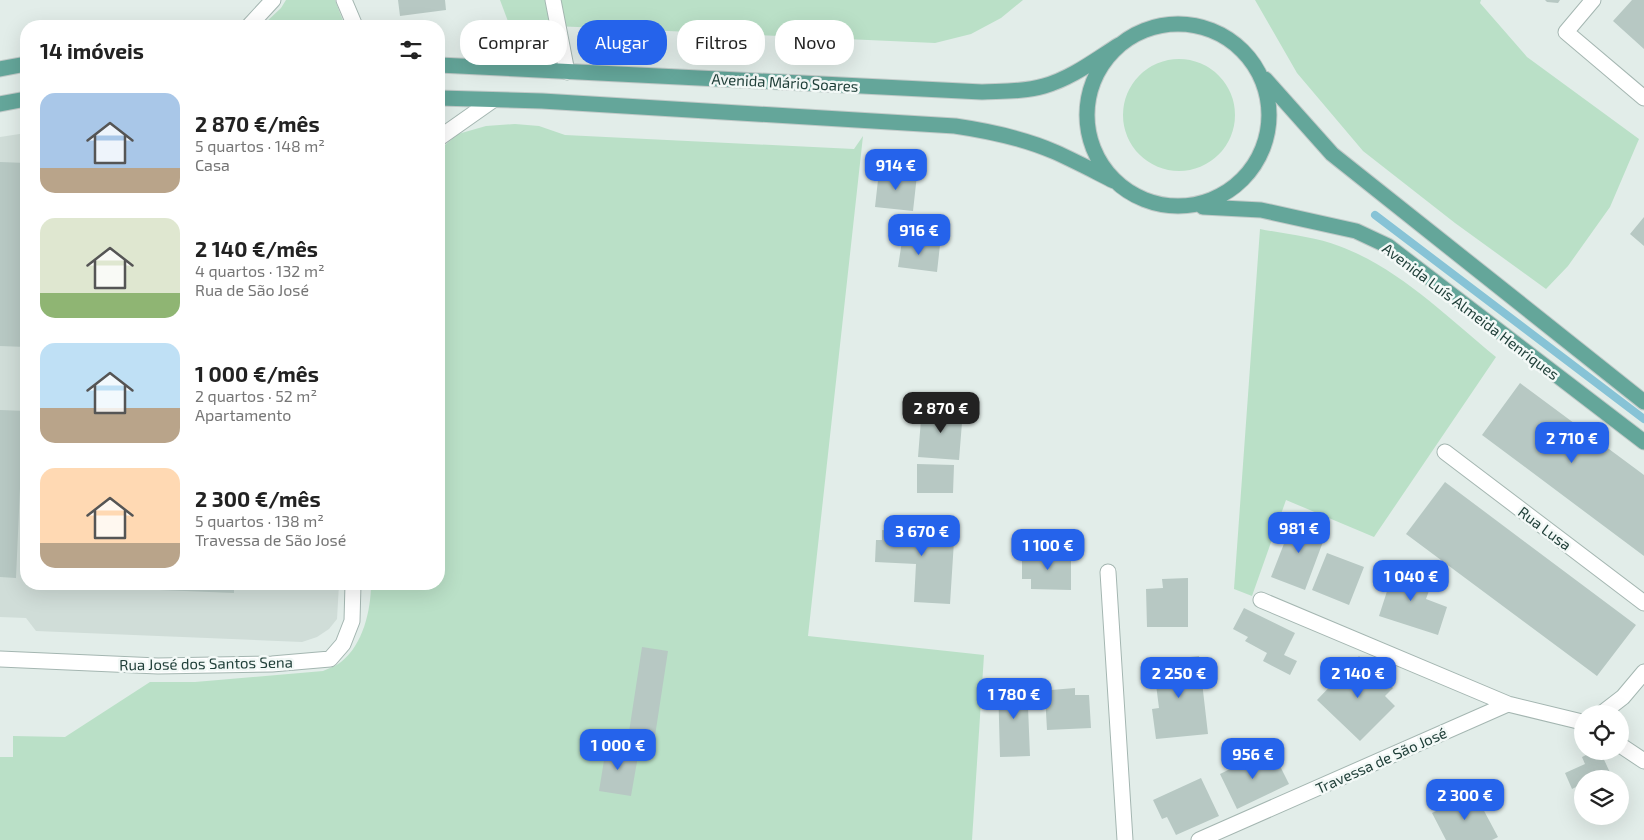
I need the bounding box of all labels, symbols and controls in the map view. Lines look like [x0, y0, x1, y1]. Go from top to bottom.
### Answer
chip: Comprar [460, 20, 567, 65]
chip: Alugar [577, 20, 667, 65]
chip: Filtros [677, 20, 765, 65]
chip: Novo [775, 20, 854, 65]
icon: filters [397, 36, 425, 64]
text: 14 imóveis [40, 38, 144, 63]
street label: Avenida Mário Soares [711, 69, 859, 95]
text: 2 870 €/mês [195, 111, 320, 136]
icon: home [80, 113, 140, 173]
text: 5 quartos · 148 m² [195, 136, 325, 155]
pin: 914 € [861, 148, 931, 191]
text: Casa [195, 155, 230, 174]
text: 914 € [876, 155, 916, 174]
pin: 916 € [884, 214, 954, 256]
text: 916 € [899, 220, 939, 239]
text: 2 140 €/mês [195, 236, 318, 261]
icon: home [80, 238, 140, 298]
street label: Avenida Luís Almeida Henriques [1379, 239, 1563, 383]
text: 4 quartos · 132 m² [195, 261, 325, 280]
text: Rua de São José [195, 280, 309, 299]
text: 1 000 €/mês [195, 361, 319, 386]
icon: home [80, 363, 140, 423]
text: 2 quartos · 52 m² [195, 386, 317, 405]
pin: 2 870 € [895, 392, 987, 434]
text: 2 870 € [914, 398, 969, 417]
text: Apartamento [195, 405, 291, 424]
pin: 2 710 € [1526, 422, 1618, 464]
text: 2 710 € [1546, 428, 1598, 447]
text: 2 300 €/mês [195, 486, 321, 511]
icon: home [80, 488, 140, 548]
street label: Rua Lusa [1515, 502, 1575, 554]
text: 5 quartos · 138 m² [195, 511, 324, 530]
pin: 981 € [1264, 512, 1334, 554]
pin: 3 670 € [876, 514, 968, 557]
text: 981 € [1279, 518, 1319, 537]
text: 3 670 € [895, 521, 949, 540]
pin: 1 100 € [1002, 528, 1094, 571]
text: Travessa de São José [195, 530, 346, 549]
text: 1 100 € [1022, 535, 1074, 554]
pin: 1 040 € [1365, 560, 1457, 602]
text: 1 040 € [1384, 566, 1438, 585]
street label: Rua José dos Santos Sena [119, 652, 293, 674]
pin: 2 250 € [1133, 656, 1225, 699]
pin: 2 140 € [1312, 656, 1404, 699]
text: 2 250 € [1152, 663, 1206, 682]
text: 2 140 € [1331, 663, 1385, 682]
pin: 1 780 € [968, 678, 1060, 720]
text: 1 780 € [988, 684, 1040, 703]
map controls [1574, 705, 1629, 825]
button: locate [1574, 705, 1629, 760]
street label: Travessa de São José [1313, 723, 1449, 797]
pin: 1 000 € [572, 728, 664, 771]
text: 1 000 € [591, 735, 645, 754]
pin: 956 € [1218, 738, 1288, 780]
text: 956 € [1232, 744, 1274, 763]
button: layers [1574, 770, 1629, 825]
pin: 2 300 € [1419, 778, 1511, 821]
text: 2 300 € [1437, 785, 1493, 804]

